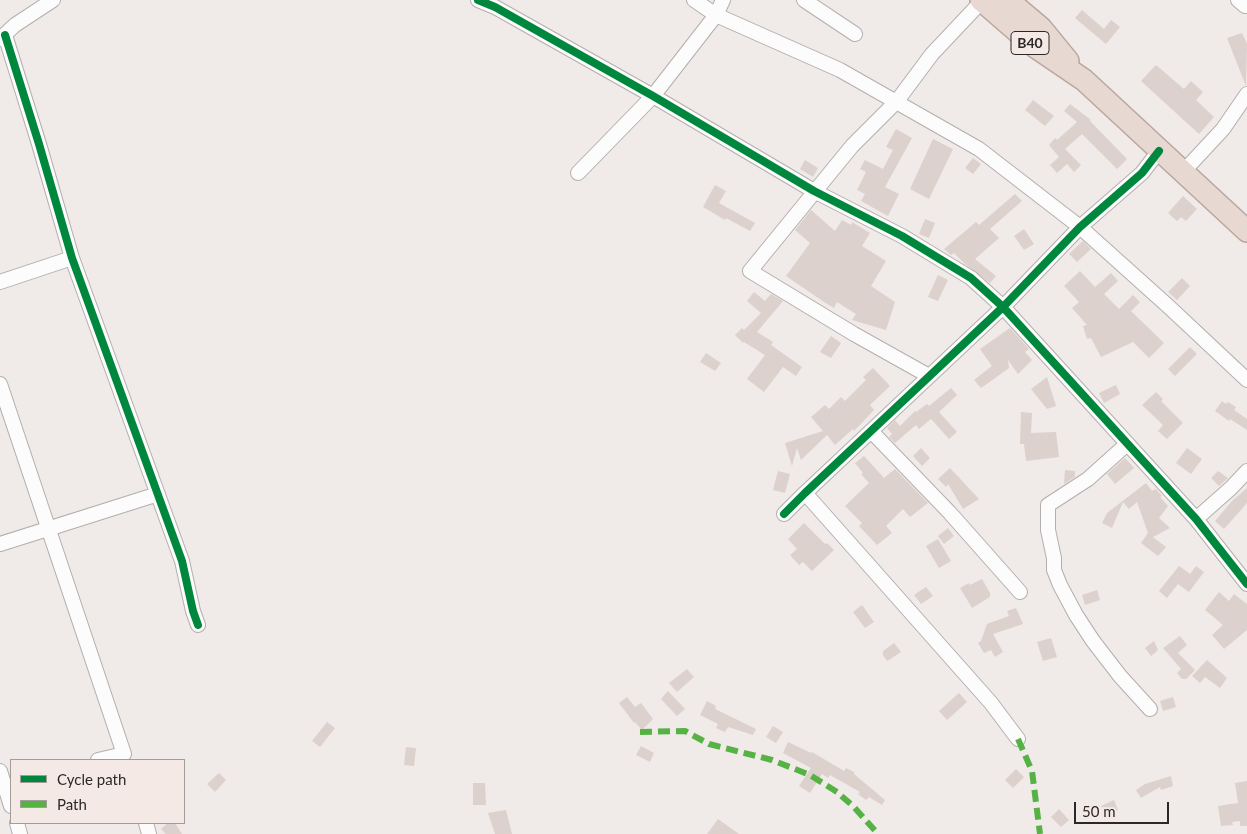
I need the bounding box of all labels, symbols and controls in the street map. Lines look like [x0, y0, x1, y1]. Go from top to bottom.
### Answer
road number: B40 [1011, 32, 1049, 54]
legend [10, 759, 185, 824]
text: Cycle path [57, 770, 126, 788]
scale bar [1077, 792, 1172, 824]
text: Path [57, 795, 87, 813]
text: 50 m [1082, 802, 1116, 820]

